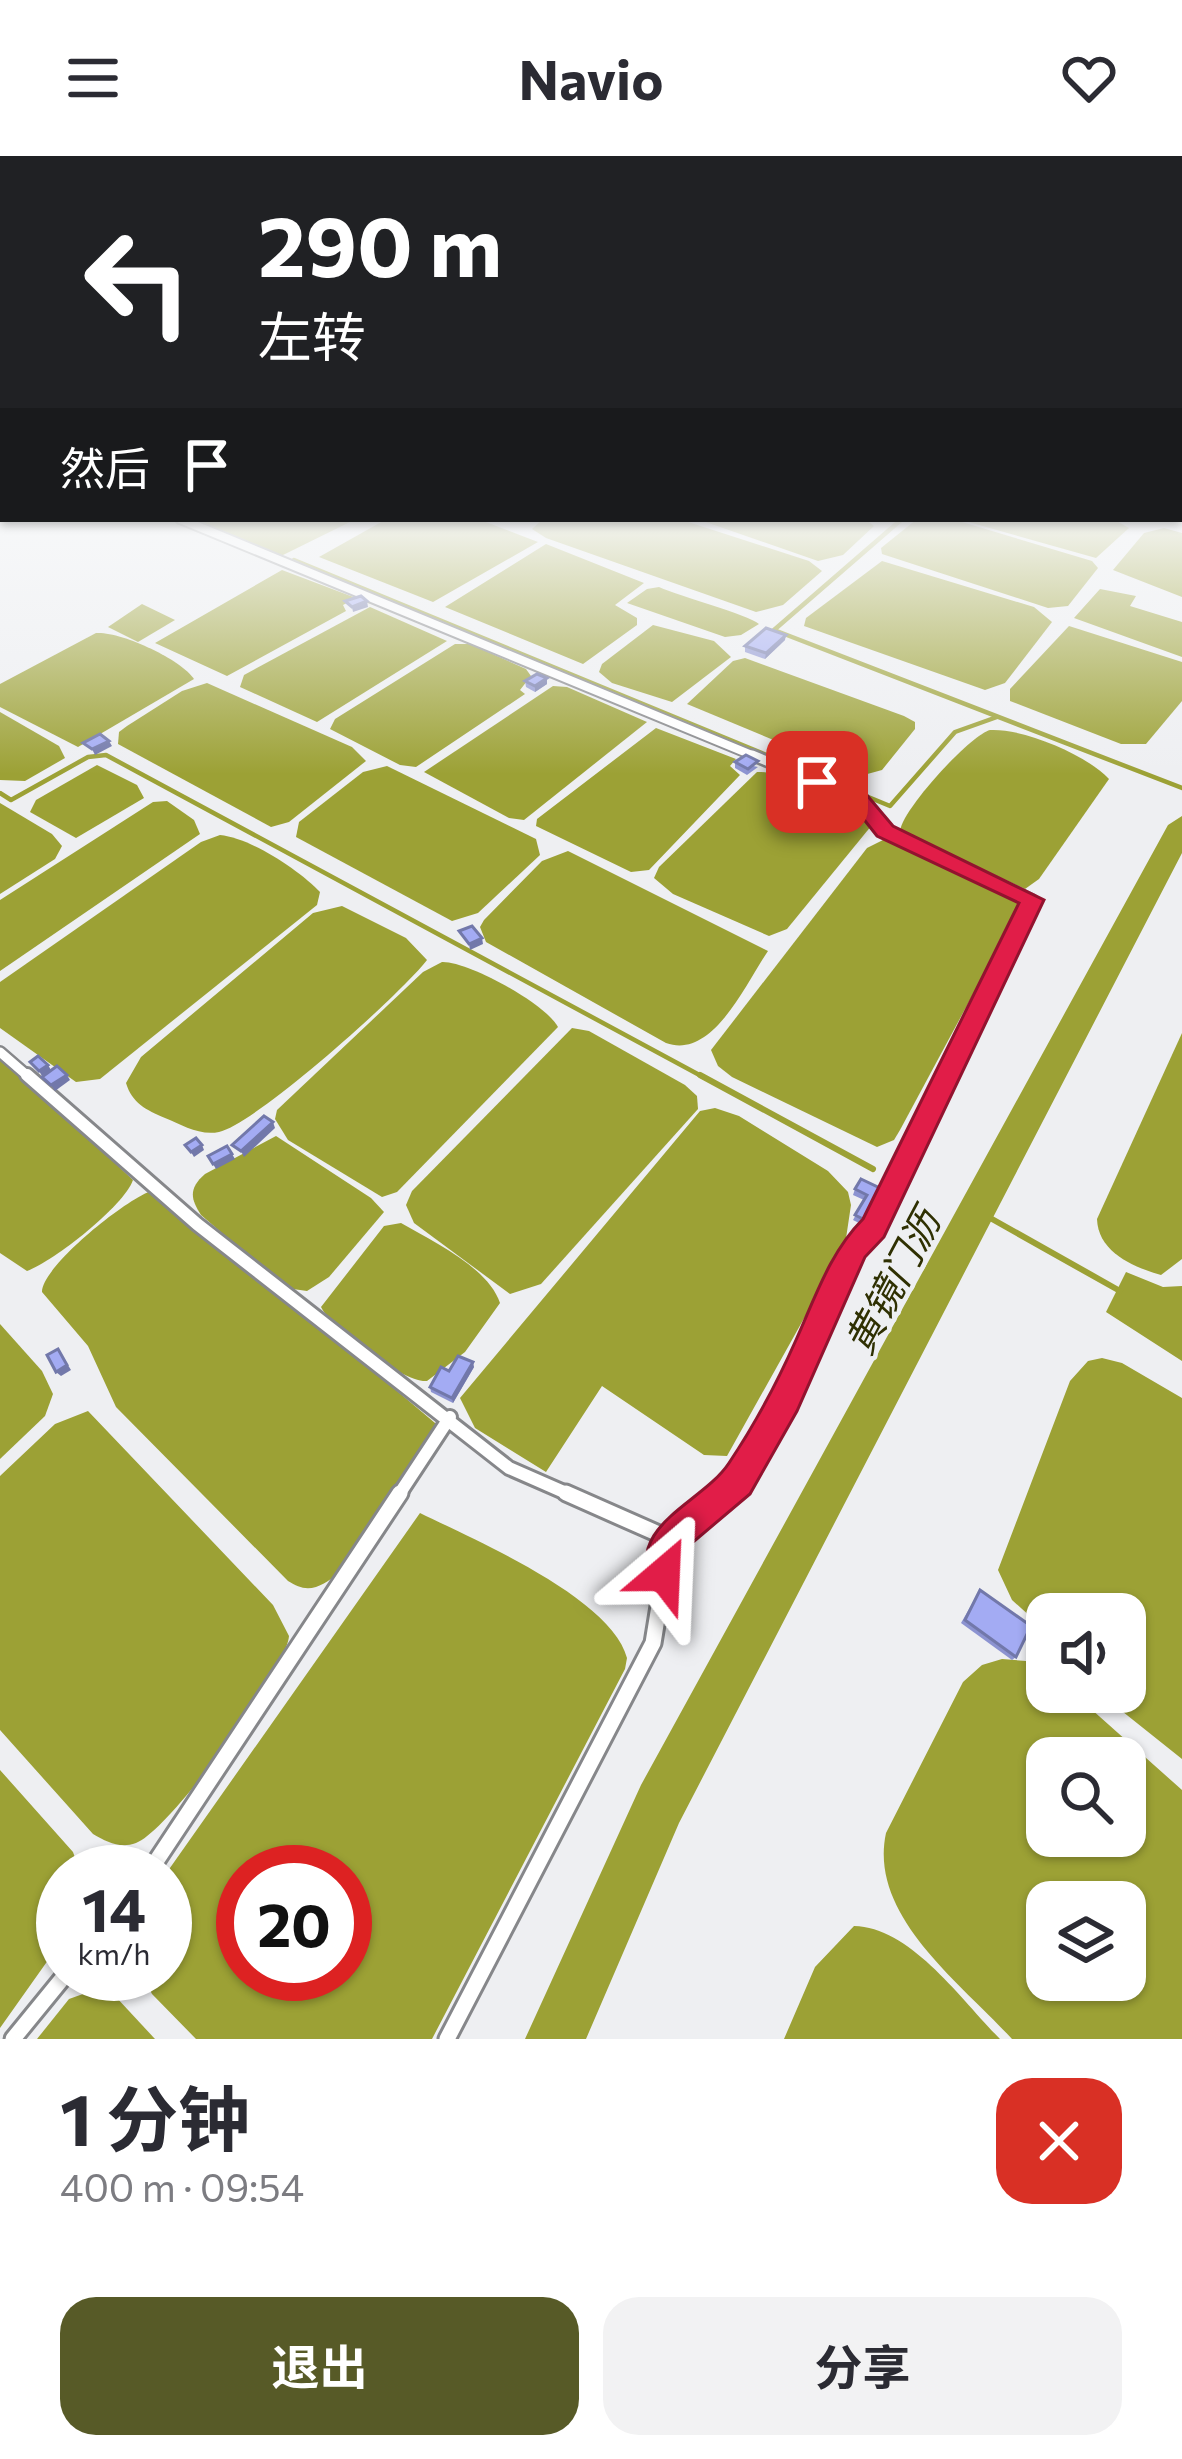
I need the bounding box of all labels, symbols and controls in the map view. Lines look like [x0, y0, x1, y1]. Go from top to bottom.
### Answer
icon: menu [60, 45, 126, 111]
text: Navio [519, 45, 663, 111]
icon: heart [1056, 45, 1122, 111]
text: 290 m [258, 192, 502, 294]
icon: left [60, 204, 216, 360]
text: 左转 [258, 302, 366, 368]
icon: arrive [174, 432, 240, 498]
text: 然后 [60, 439, 150, 494]
pin [766, 731, 868, 833]
icon: arrive [784, 749, 850, 815]
water label: 黄镜门沥 [833, 1196, 952, 1361]
position arrow [601, 1511, 727, 1637]
map controls [1026, 1593, 1146, 2001]
button: sound [1026, 1593, 1146, 1713]
button: search [1026, 1737, 1146, 1857]
speed limit sign: 20 [216, 1845, 372, 2001]
text: 14 [82, 1871, 146, 1944]
button: layers [1026, 1881, 1146, 2001]
text: km/h [78, 1934, 150, 1971]
text: 1 分钟 [60, 2073, 250, 2161]
button: close [996, 2078, 1122, 2204]
text: 400 m · 09:54 [60, 2162, 304, 2210]
button: 退出 [60, 2297, 579, 2435]
button: 分享 [603, 2297, 1122, 2435]

